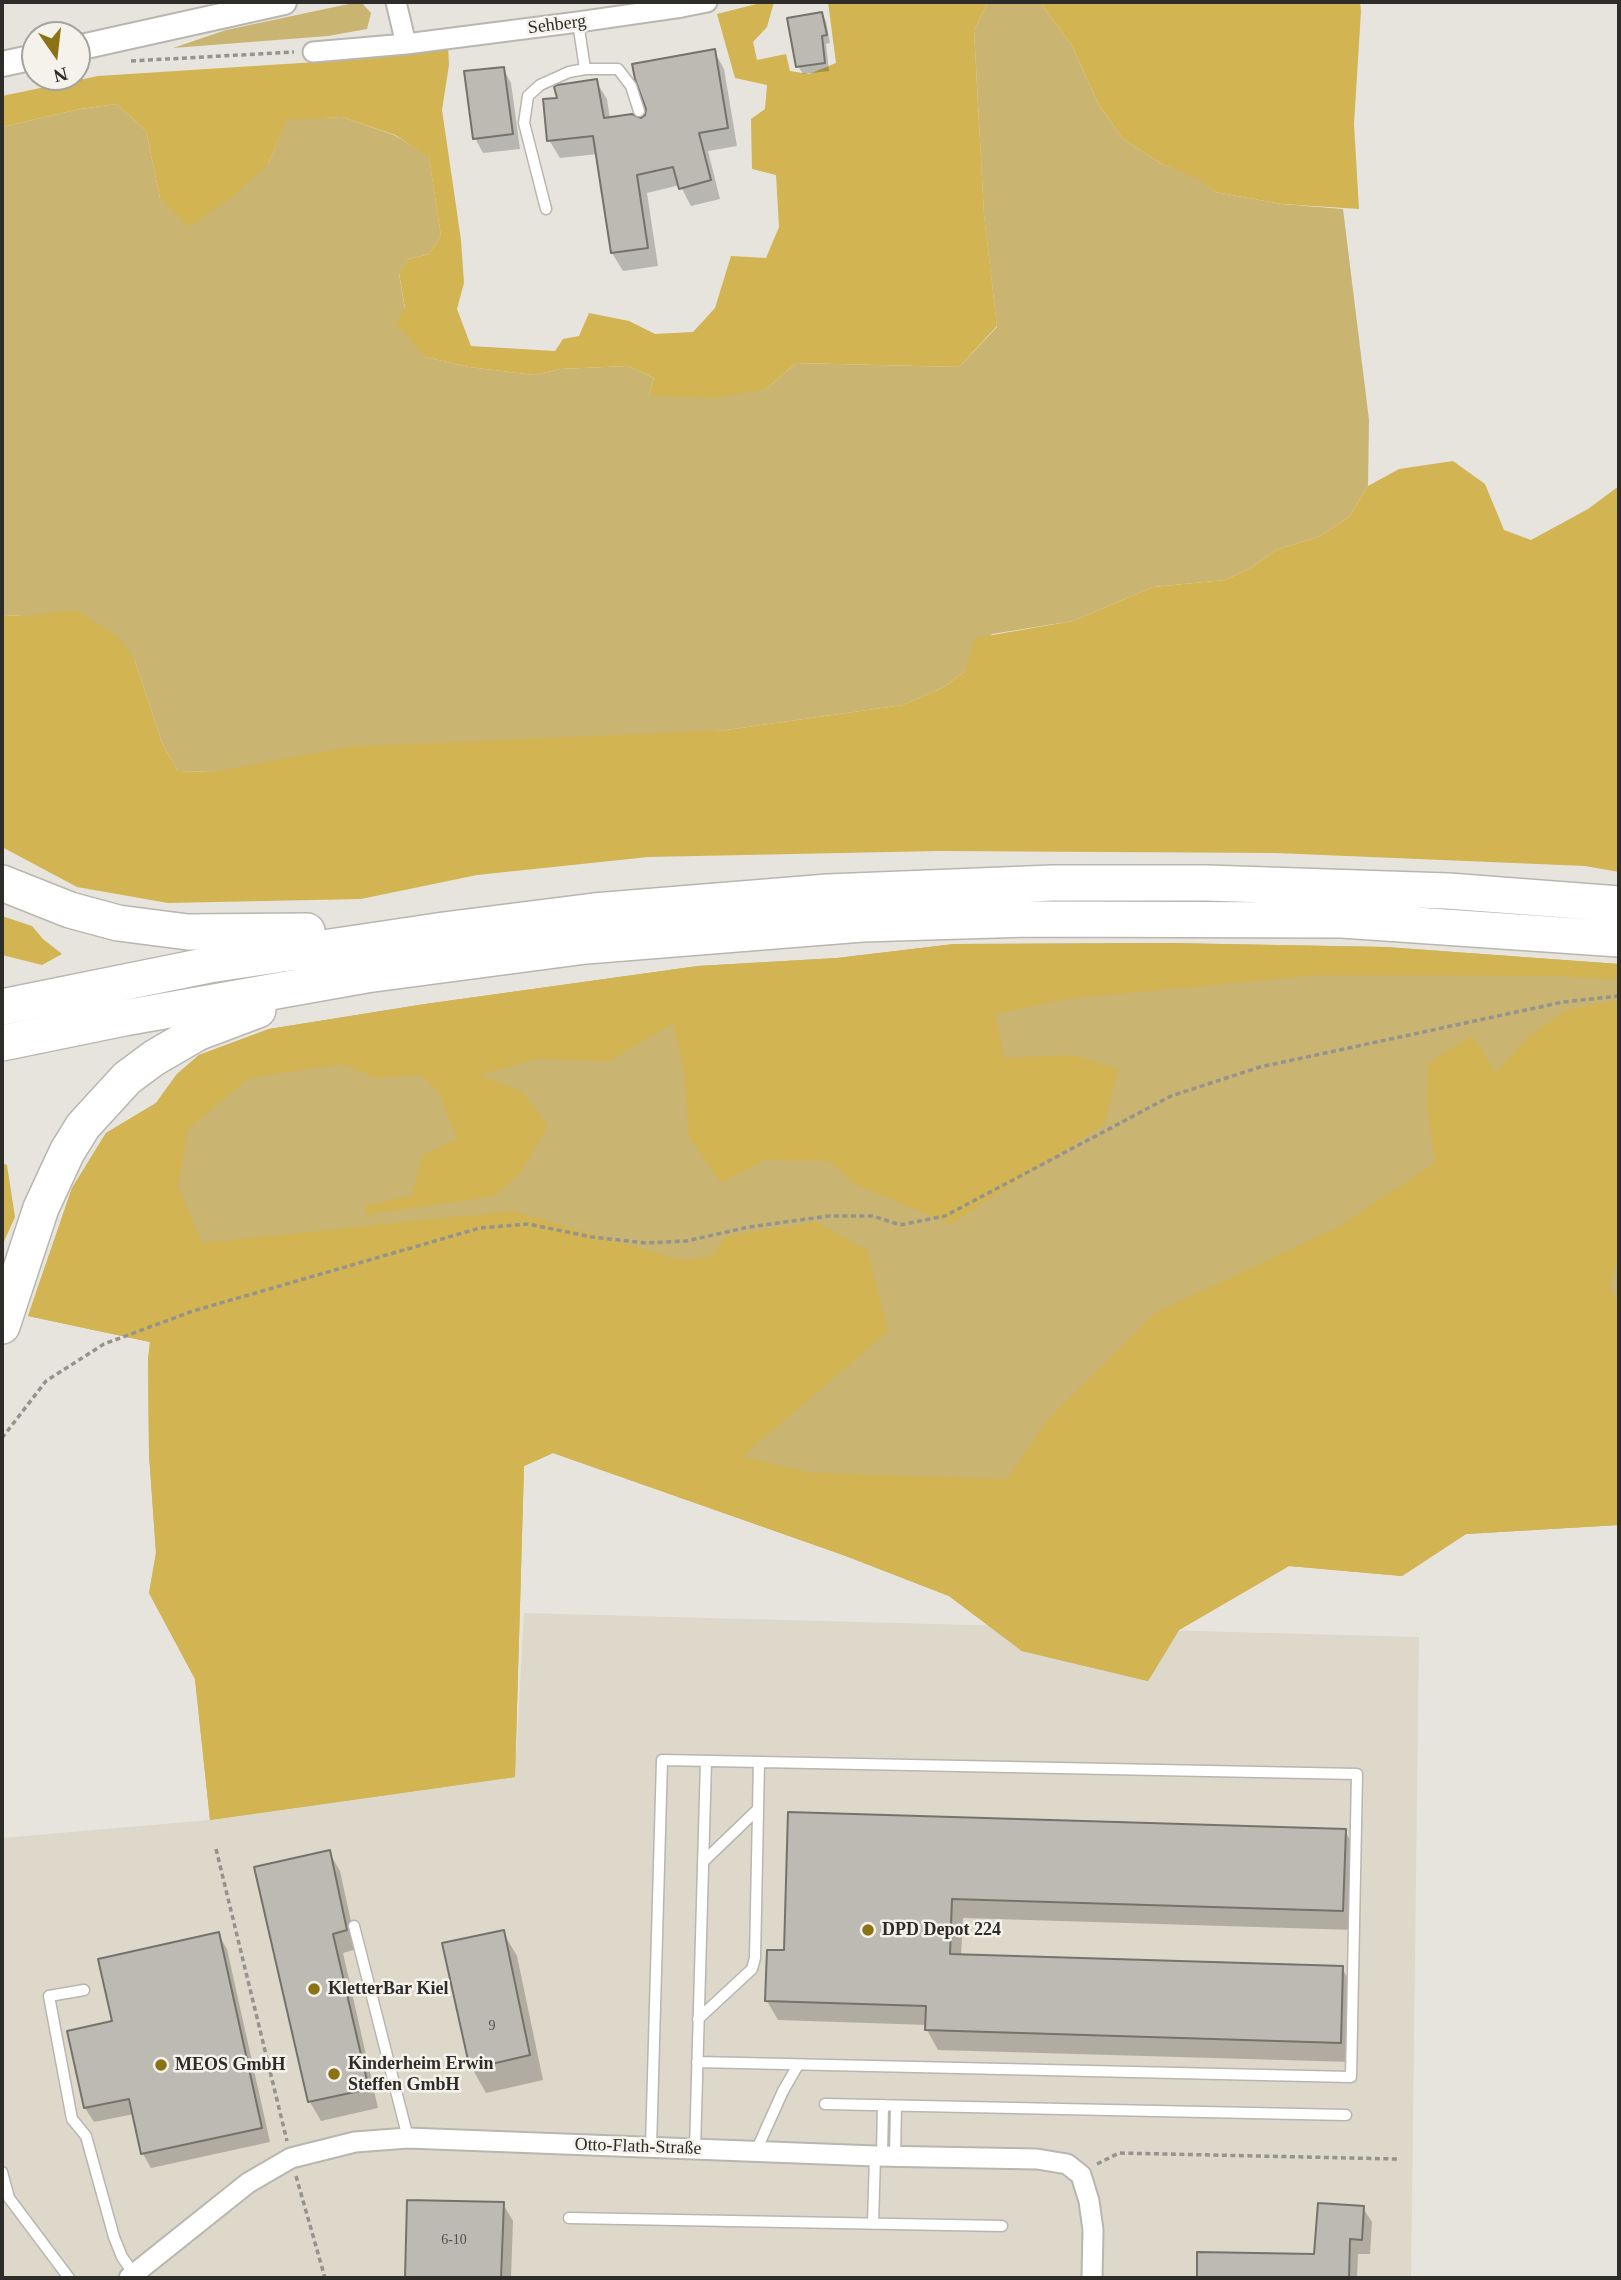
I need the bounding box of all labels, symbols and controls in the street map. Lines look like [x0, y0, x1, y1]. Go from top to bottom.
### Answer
street label: Sehberg [527, 11, 587, 39]
north arrow [21, 21, 91, 91]
text: N [52, 63, 70, 87]
place label: DPD Depot 224 [882, 1919, 1001, 1941]
marker: DPD Depot 224 [860, 1922, 876, 1938]
place label: KletterBar Kiel [328, 1978, 448, 2000]
marker: KletterBar Kiel [306, 1981, 322, 1997]
house number: 9 [489, 2018, 496, 2034]
place label: Kinderheim Erwin Steffen GmbH [348, 2053, 494, 2096]
place label: MEOS GmbH [175, 2054, 286, 2076]
marker: MEOS GmbH [153, 2057, 169, 2073]
marker: Kinderheim Erwin Steffen GmbH [326, 2066, 342, 2082]
street label: Otto-Flath-Straße [574, 2134, 702, 2160]
house number: 6-10 [441, 2232, 467, 2248]

